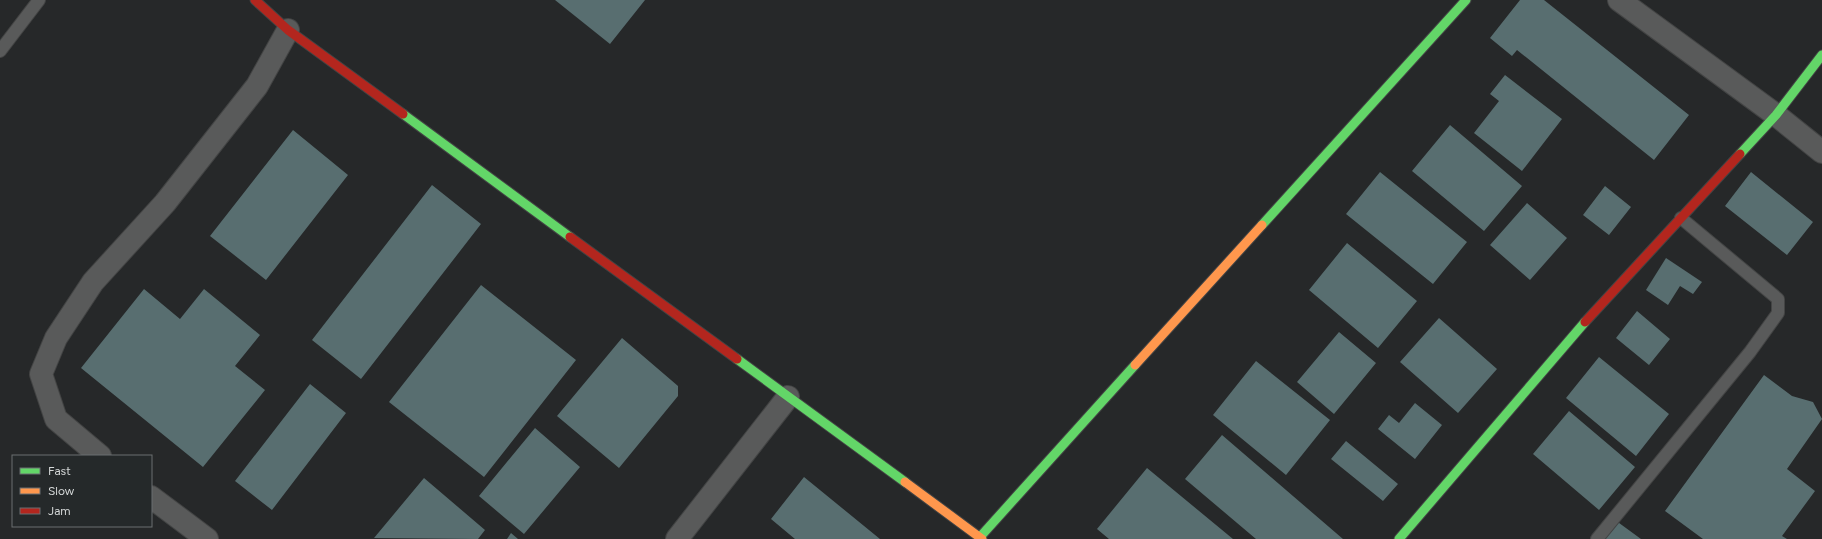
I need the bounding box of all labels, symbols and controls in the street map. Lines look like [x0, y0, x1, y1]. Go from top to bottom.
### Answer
legend [12, 455, 152, 527]
text: Fast [48, 464, 71, 478]
text: Slow [48, 484, 75, 498]
text: Jam [48, 504, 71, 518]

